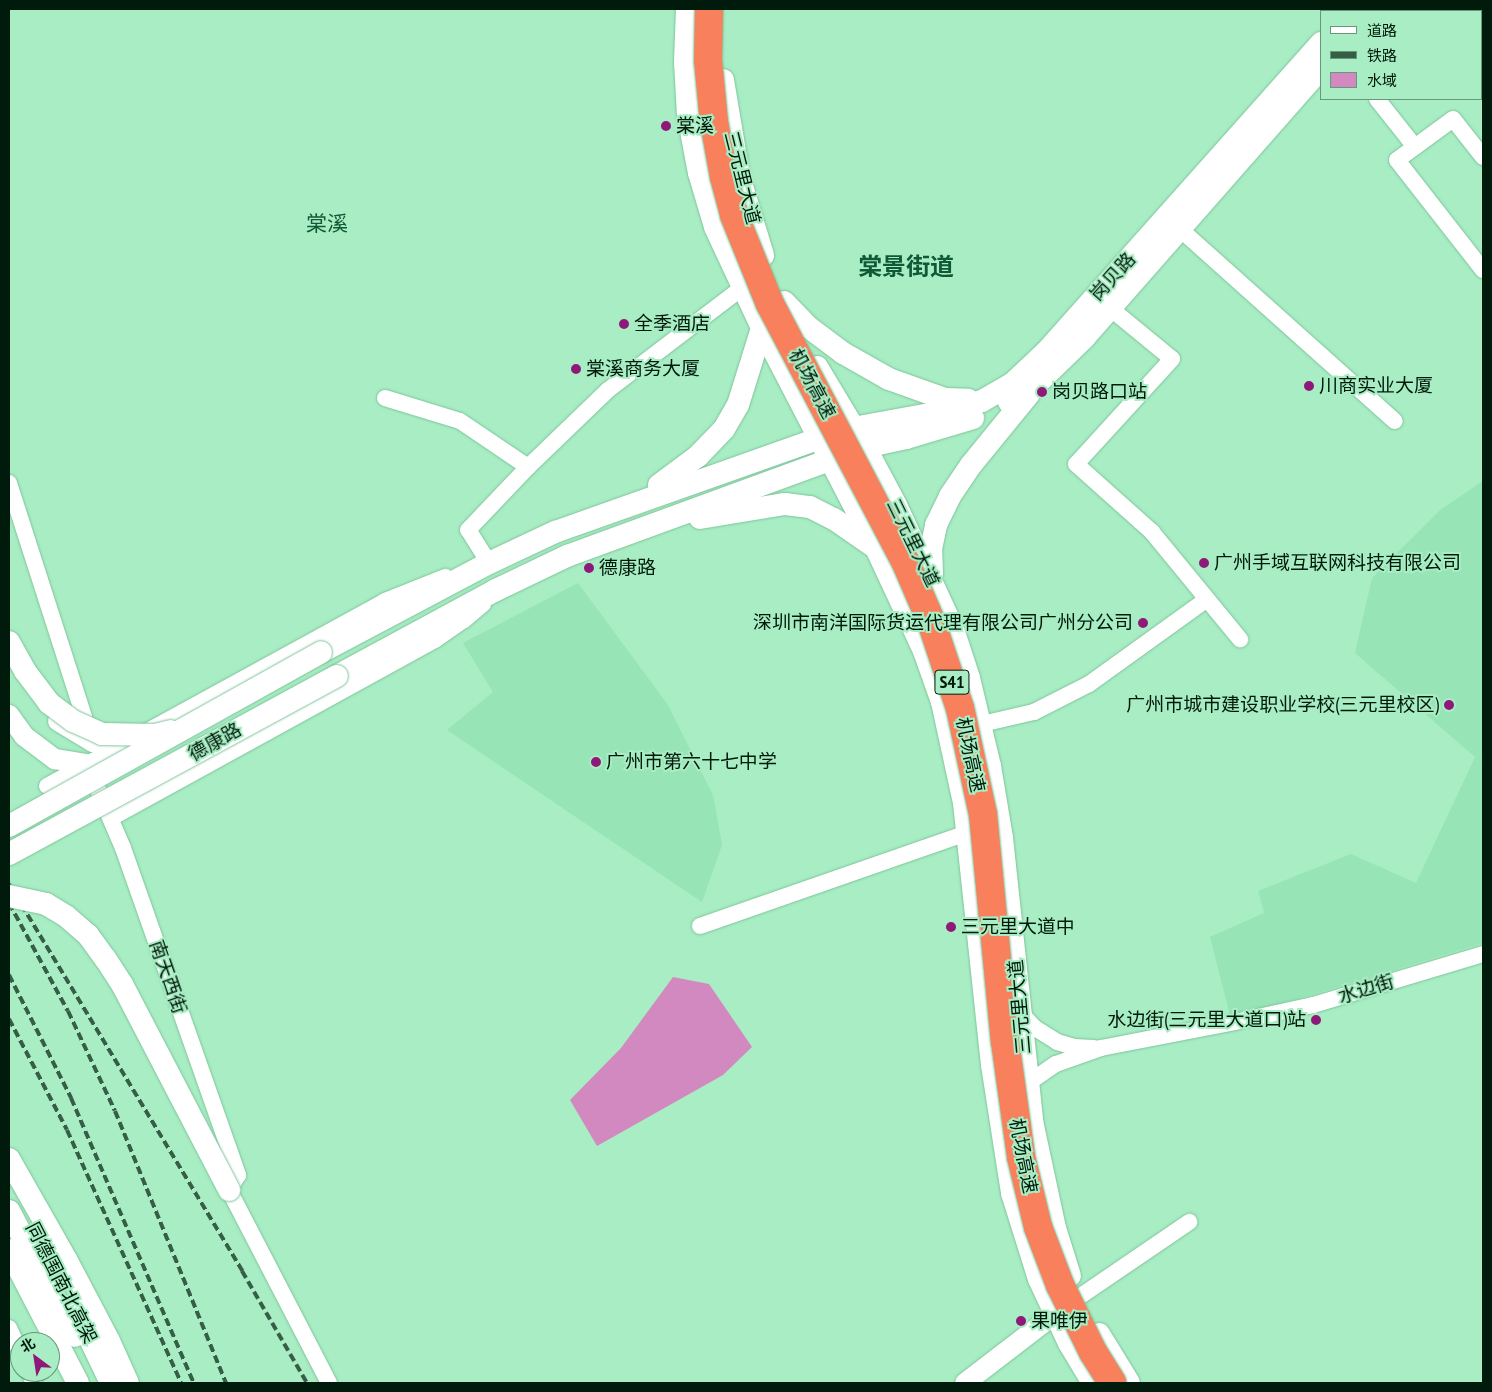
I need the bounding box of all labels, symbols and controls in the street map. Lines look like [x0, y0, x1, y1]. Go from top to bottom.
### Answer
legend [1320, 10, 1482, 100]
text: 道路 [1367, 21, 1397, 40]
text: 铁路 [1367, 46, 1397, 65]
text: 水域 [1367, 71, 1397, 90]
place label: 棠溪 [676, 115, 714, 137]
marker: 棠溪 [660, 120, 672, 132]
street label: 三元里大道 [719, 129, 765, 227]
district label: 棠溪 [306, 211, 348, 237]
street label: 岗贝路 [1085, 248, 1141, 306]
district label: 棠景街道 [858, 253, 954, 281]
place label: 全季酒店 [634, 313, 710, 335]
marker: 全季酒店 [618, 318, 630, 330]
street label: 机场高速 [784, 345, 840, 423]
place label: 棠溪商务大厦 [586, 358, 700, 380]
marker: 棠溪商务大厦 [570, 363, 582, 375]
place label: 川商实业大厦 [1319, 375, 1433, 397]
marker: 川商实业大厦 [1303, 380, 1315, 392]
place label: 岗贝路口站 [1052, 381, 1147, 403]
marker: 岗贝路口站 [1036, 386, 1048, 398]
street label: 三元里大道 [882, 495, 944, 591]
place label: 广州手域互联网科技有限公司 [1214, 552, 1461, 574]
place label: 德康路 [599, 557, 656, 579]
marker: 广州手域互联网科技有限公司 [1198, 557, 1210, 569]
marker: 德康路 [583, 562, 595, 574]
place label: 深圳市南洋国际货运代理有限公司广州分公司 [753, 612, 1133, 634]
marker: 深圳市南洋国际货运代理有限公司广州分公司 [1137, 617, 1149, 629]
road number: S41 [933, 666, 971, 698]
place label: 广州市城市建设职业学校(三元里校区) [1126, 694, 1439, 716]
marker: 广州市城市建设职业学校(三元里校区) [1443, 699, 1455, 711]
street label: 机场高速 [951, 715, 989, 795]
street label: 德康路 [185, 718, 245, 766]
place label: 广州市第六十七中学 [606, 751, 777, 773]
marker: 广州市第六十七中学 [590, 756, 602, 768]
place label: 三元里大道中 [961, 916, 1075, 938]
marker: 三元里大道中 [945, 921, 957, 933]
street label: 南天西街 [145, 937, 191, 1017]
street label: 三元里大道 [1005, 959, 1035, 1055]
street label: 水边街 [1335, 970, 1397, 1008]
place label: 水边街(三元里大道口)站 [1107, 1009, 1306, 1031]
marker: 水边街(三元里大道口)站 [1310, 1014, 1322, 1026]
street label: 机场高速 [1005, 1117, 1041, 1195]
street label: 同德围南北高架 [21, 1219, 101, 1347]
place label: 果唯伊 [1031, 1310, 1088, 1332]
marker: 果唯伊 [1015, 1315, 1027, 1327]
north arrow [10, 1332, 60, 1382]

